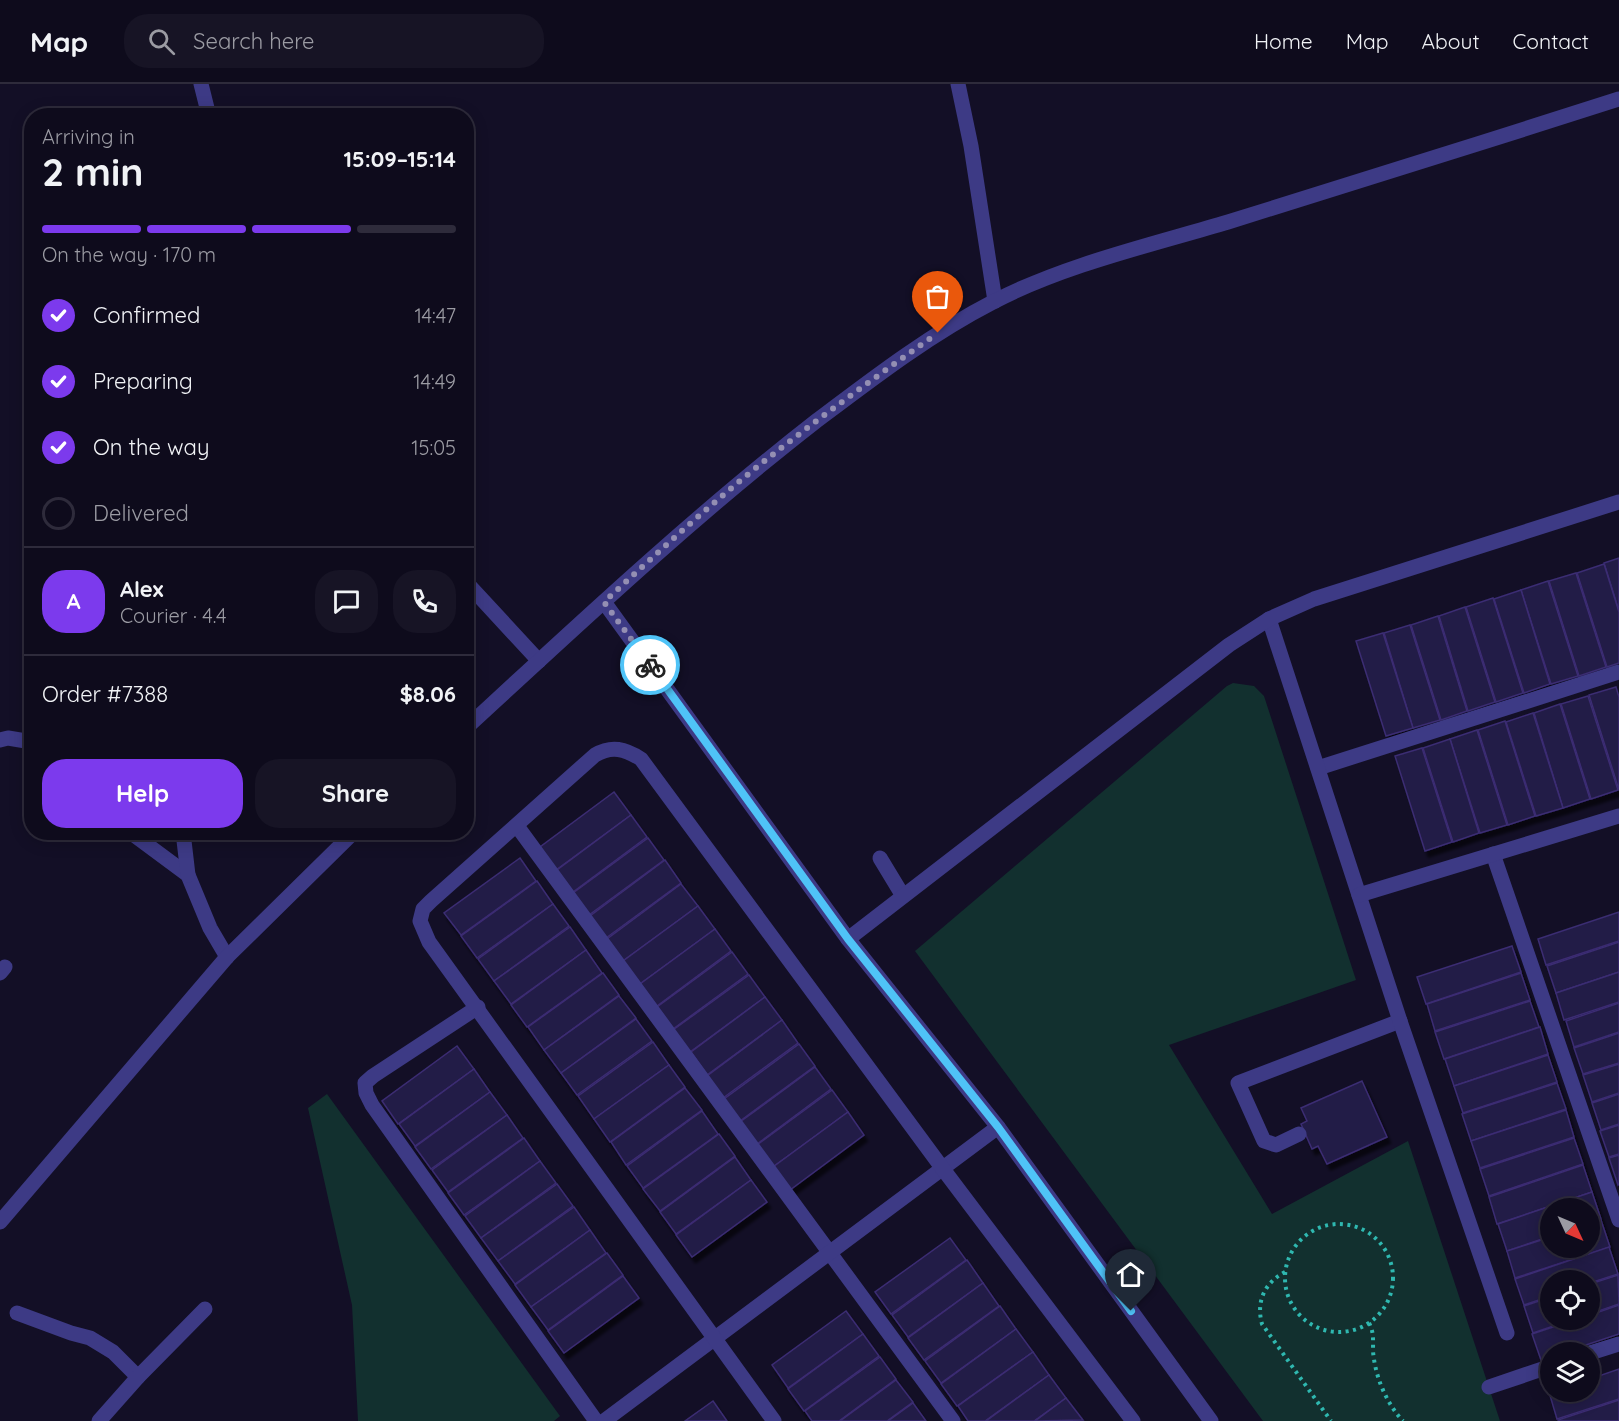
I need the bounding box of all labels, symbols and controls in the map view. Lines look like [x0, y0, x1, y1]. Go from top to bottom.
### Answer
search box [124, 14, 544, 68]
text: Map [30, 24, 88, 59]
icon: search [145, 25, 178, 58]
text: Search here [193, 27, 315, 55]
text: Home [1254, 28, 1313, 54]
text: Map [1346, 28, 1389, 54]
text: About [1422, 28, 1480, 54]
text: Contact [1513, 28, 1589, 54]
text: Arriving in [42, 124, 135, 149]
text: 15:09–15:14 [344, 145, 456, 173]
text: 2 min [42, 147, 144, 196]
text: On the way · 170 m [42, 242, 216, 267]
pin [912, 271, 963, 333]
icon: bag [921, 280, 954, 313]
icon: check [42, 299, 75, 332]
text: Confirmed [93, 301, 200, 329]
text: 14:47 [414, 303, 456, 328]
icon: check [42, 365, 75, 398]
text: Preparing [93, 367, 193, 395]
text: 14:49 [413, 369, 456, 394]
icon: check [42, 431, 75, 464]
text: On the way [93, 433, 209, 461]
text: 15:05 [411, 435, 456, 460]
text: Delivered [93, 499, 189, 527]
button: chat [315, 570, 378, 633]
button: phone [393, 570, 456, 633]
text: Alex [120, 575, 163, 603]
text: A [66, 587, 81, 615]
text: Courier · 4.4 [120, 603, 226, 628]
courier [620, 635, 680, 695]
icon: bike [634, 649, 667, 682]
text: Order #7388 [42, 680, 168, 708]
text: $8.06 [400, 680, 456, 708]
button: Help [42, 759, 243, 828]
button: Share [255, 759, 456, 828]
north arrow [1540, 1198, 1600, 1258]
map controls [1540, 1198, 1600, 1402]
pin [1105, 1249, 1156, 1311]
icon: home [1114, 1258, 1147, 1291]
button: locate [1540, 1270, 1600, 1330]
button: layers [1540, 1342, 1600, 1402]

